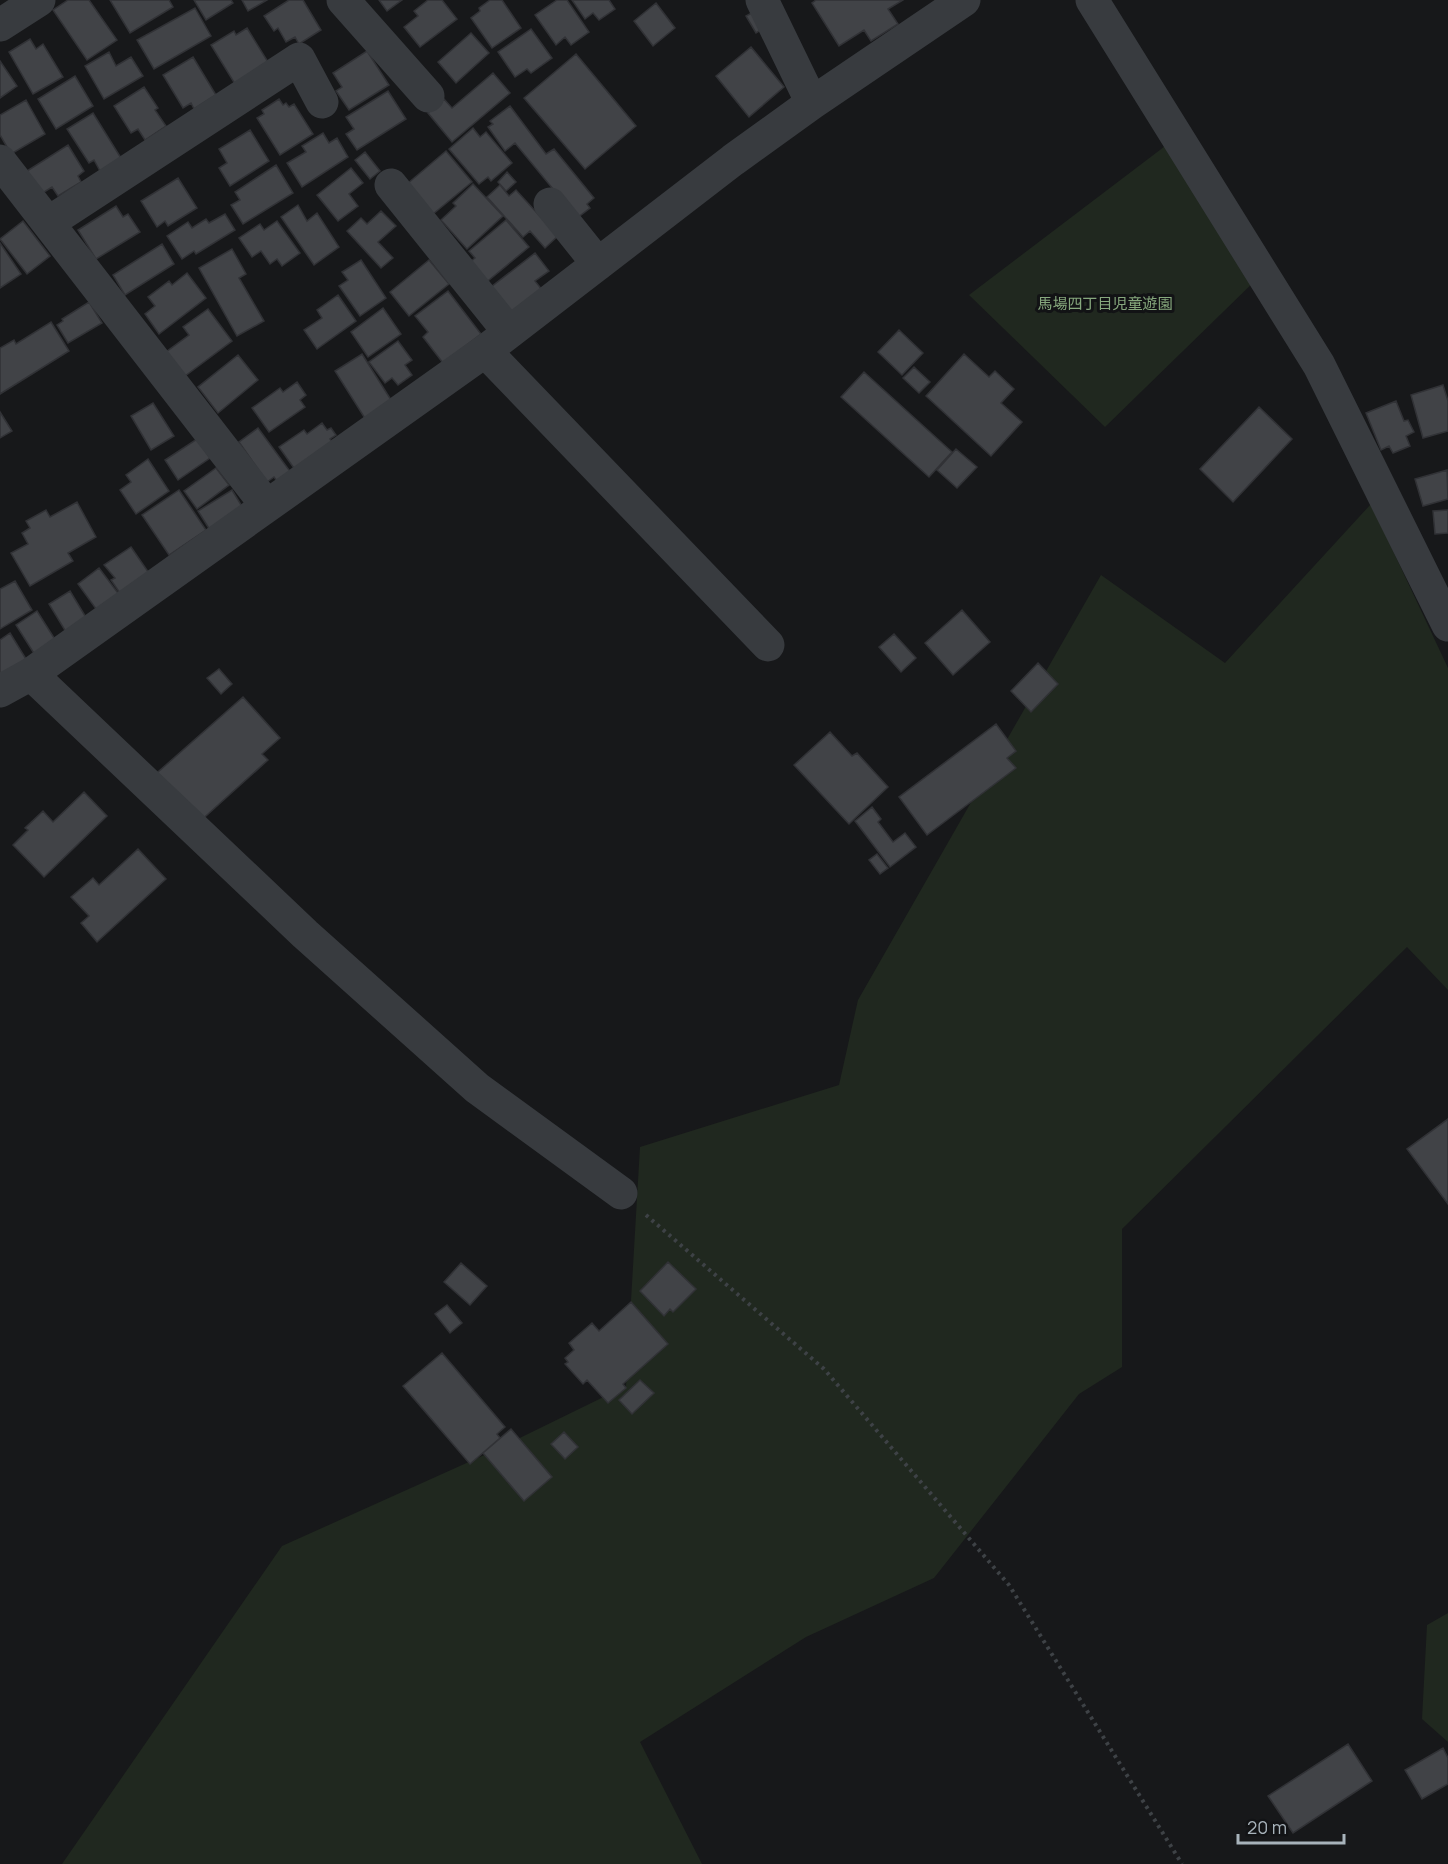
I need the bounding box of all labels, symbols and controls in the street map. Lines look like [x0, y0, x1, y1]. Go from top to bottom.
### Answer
park label: 馬場四丁目児童遊園 [1037, 293, 1173, 314]
scale bar [1238, 1807, 1344, 1845]
text: 20 m [1247, 1815, 1287, 1839]

